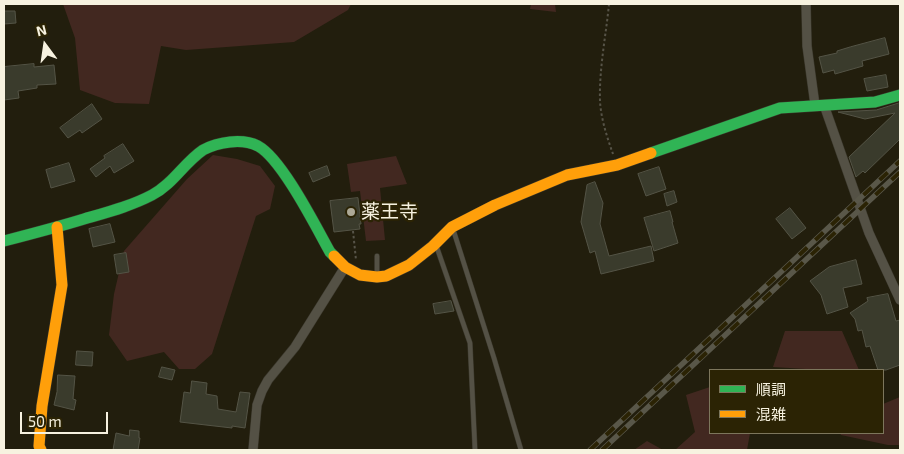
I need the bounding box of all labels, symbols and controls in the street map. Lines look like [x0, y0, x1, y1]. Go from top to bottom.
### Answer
north arrow [20, 20, 70, 70]
text: N [34, 20, 48, 39]
place label: 薬王寺 [361, 201, 418, 223]
marker: 薬王寺 [345, 206, 357, 218]
legend [709, 369, 884, 434]
text: 順調 [756, 380, 786, 398]
scale bar [22, 402, 110, 434]
text: 混雑 [756, 405, 786, 423]
text: 50 m [28, 412, 62, 430]

